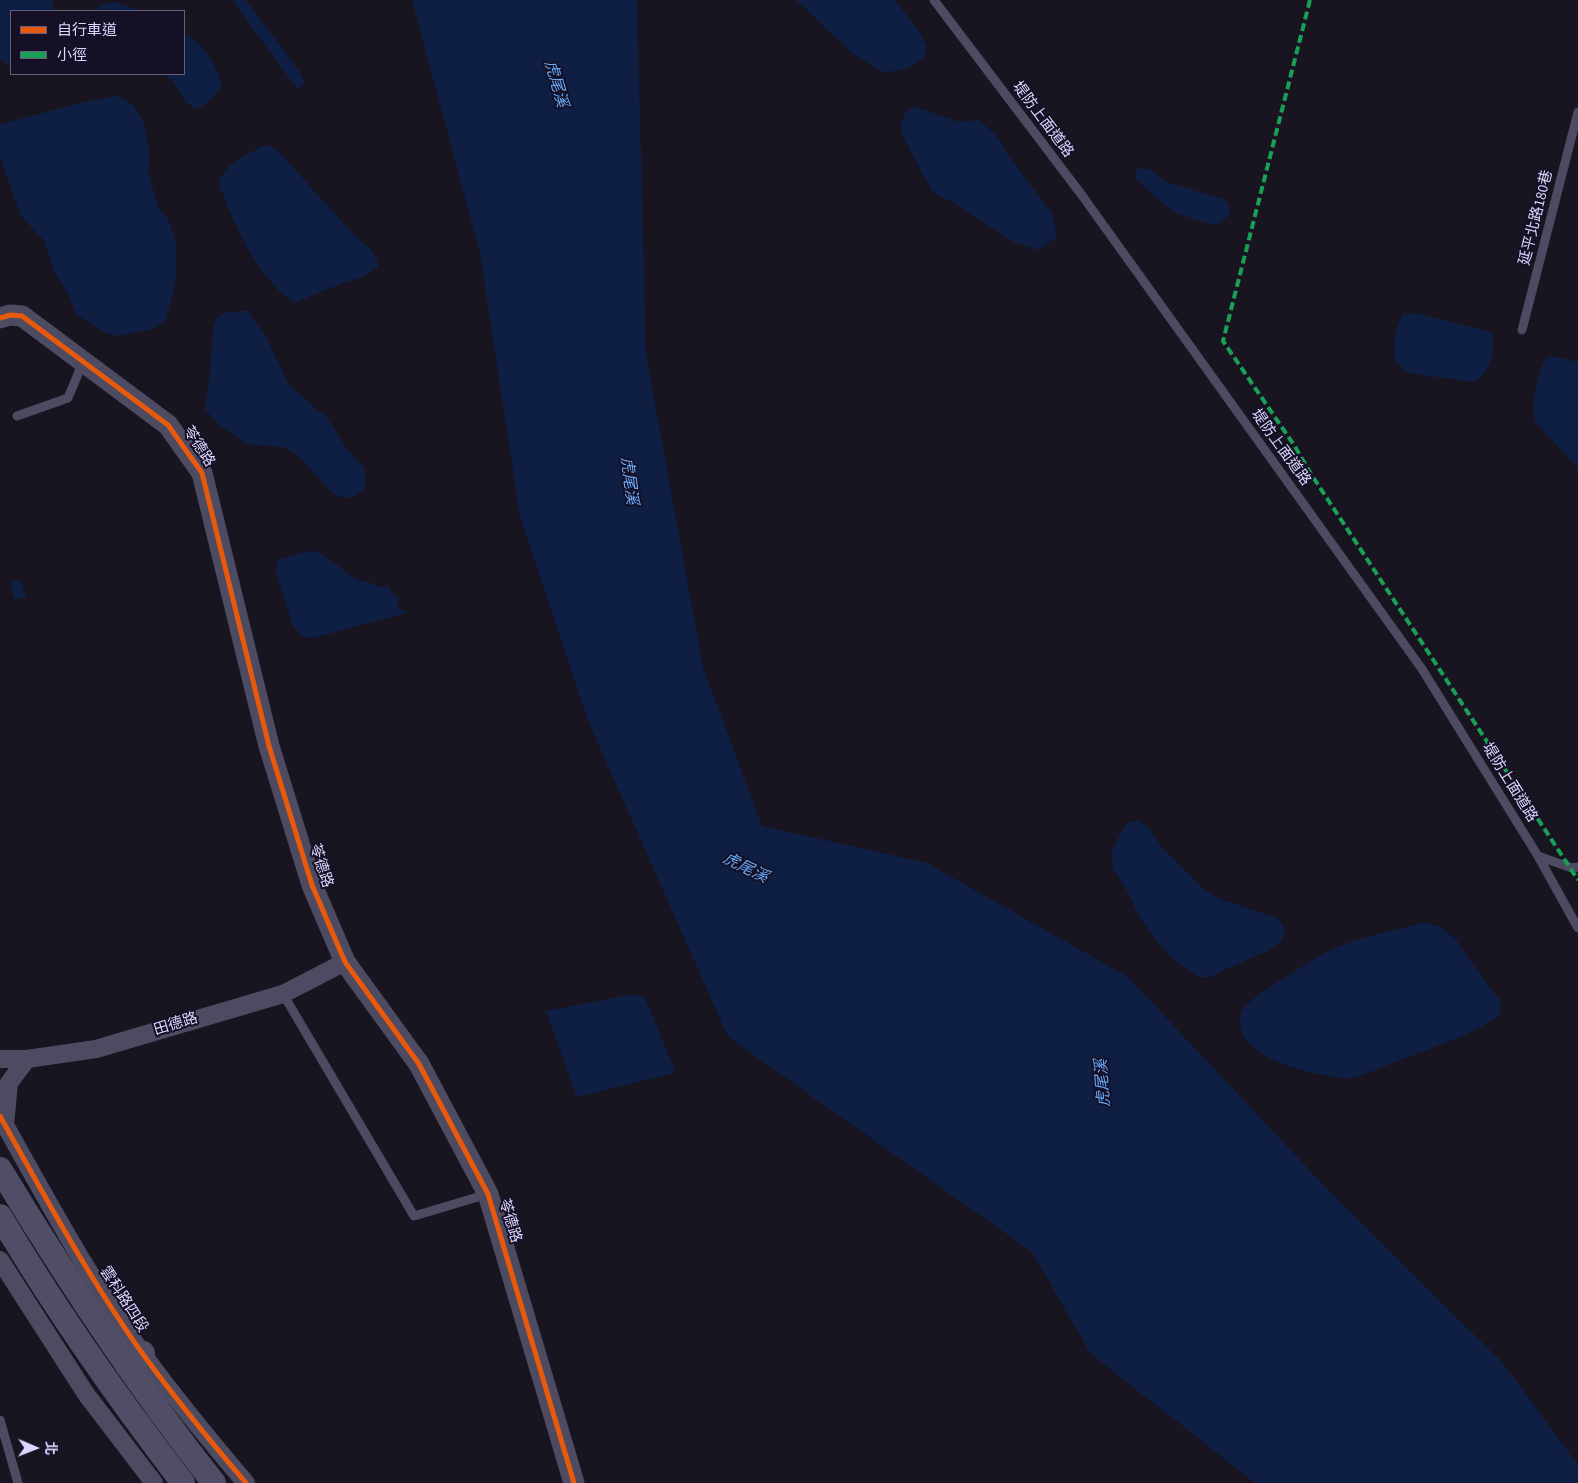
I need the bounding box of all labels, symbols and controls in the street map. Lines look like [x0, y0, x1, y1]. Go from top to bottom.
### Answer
legend [10, 10, 185, 75]
text: 自行車道 [57, 20, 117, 41]
text: 小徑 [57, 45, 87, 66]
water label: 虎尾溪 [539, 58, 571, 110]
street label: 堤防上面道路 [1008, 79, 1076, 161]
street label: 延平北路180巷 [1516, 169, 1558, 267]
street label: 堤防上面道路 [1246, 406, 1314, 490]
street label: 苓德路 [178, 423, 218, 471]
water label: 虎尾溪 [616, 456, 640, 506]
street label: 堤防上面道路 [1478, 740, 1540, 826]
street label: 苓德路 [304, 842, 336, 890]
water label: 虎尾溪 [719, 850, 771, 888]
street label: 田德路 [152, 1010, 200, 1040]
water label: 虎尾溪 [1093, 1058, 1115, 1108]
street label: 苓德路 [494, 1197, 524, 1245]
street label: 雲科路四段 [95, 1264, 151, 1336]
north arrow [10, 1423, 60, 1473]
text: 北 [40, 1441, 60, 1455]

